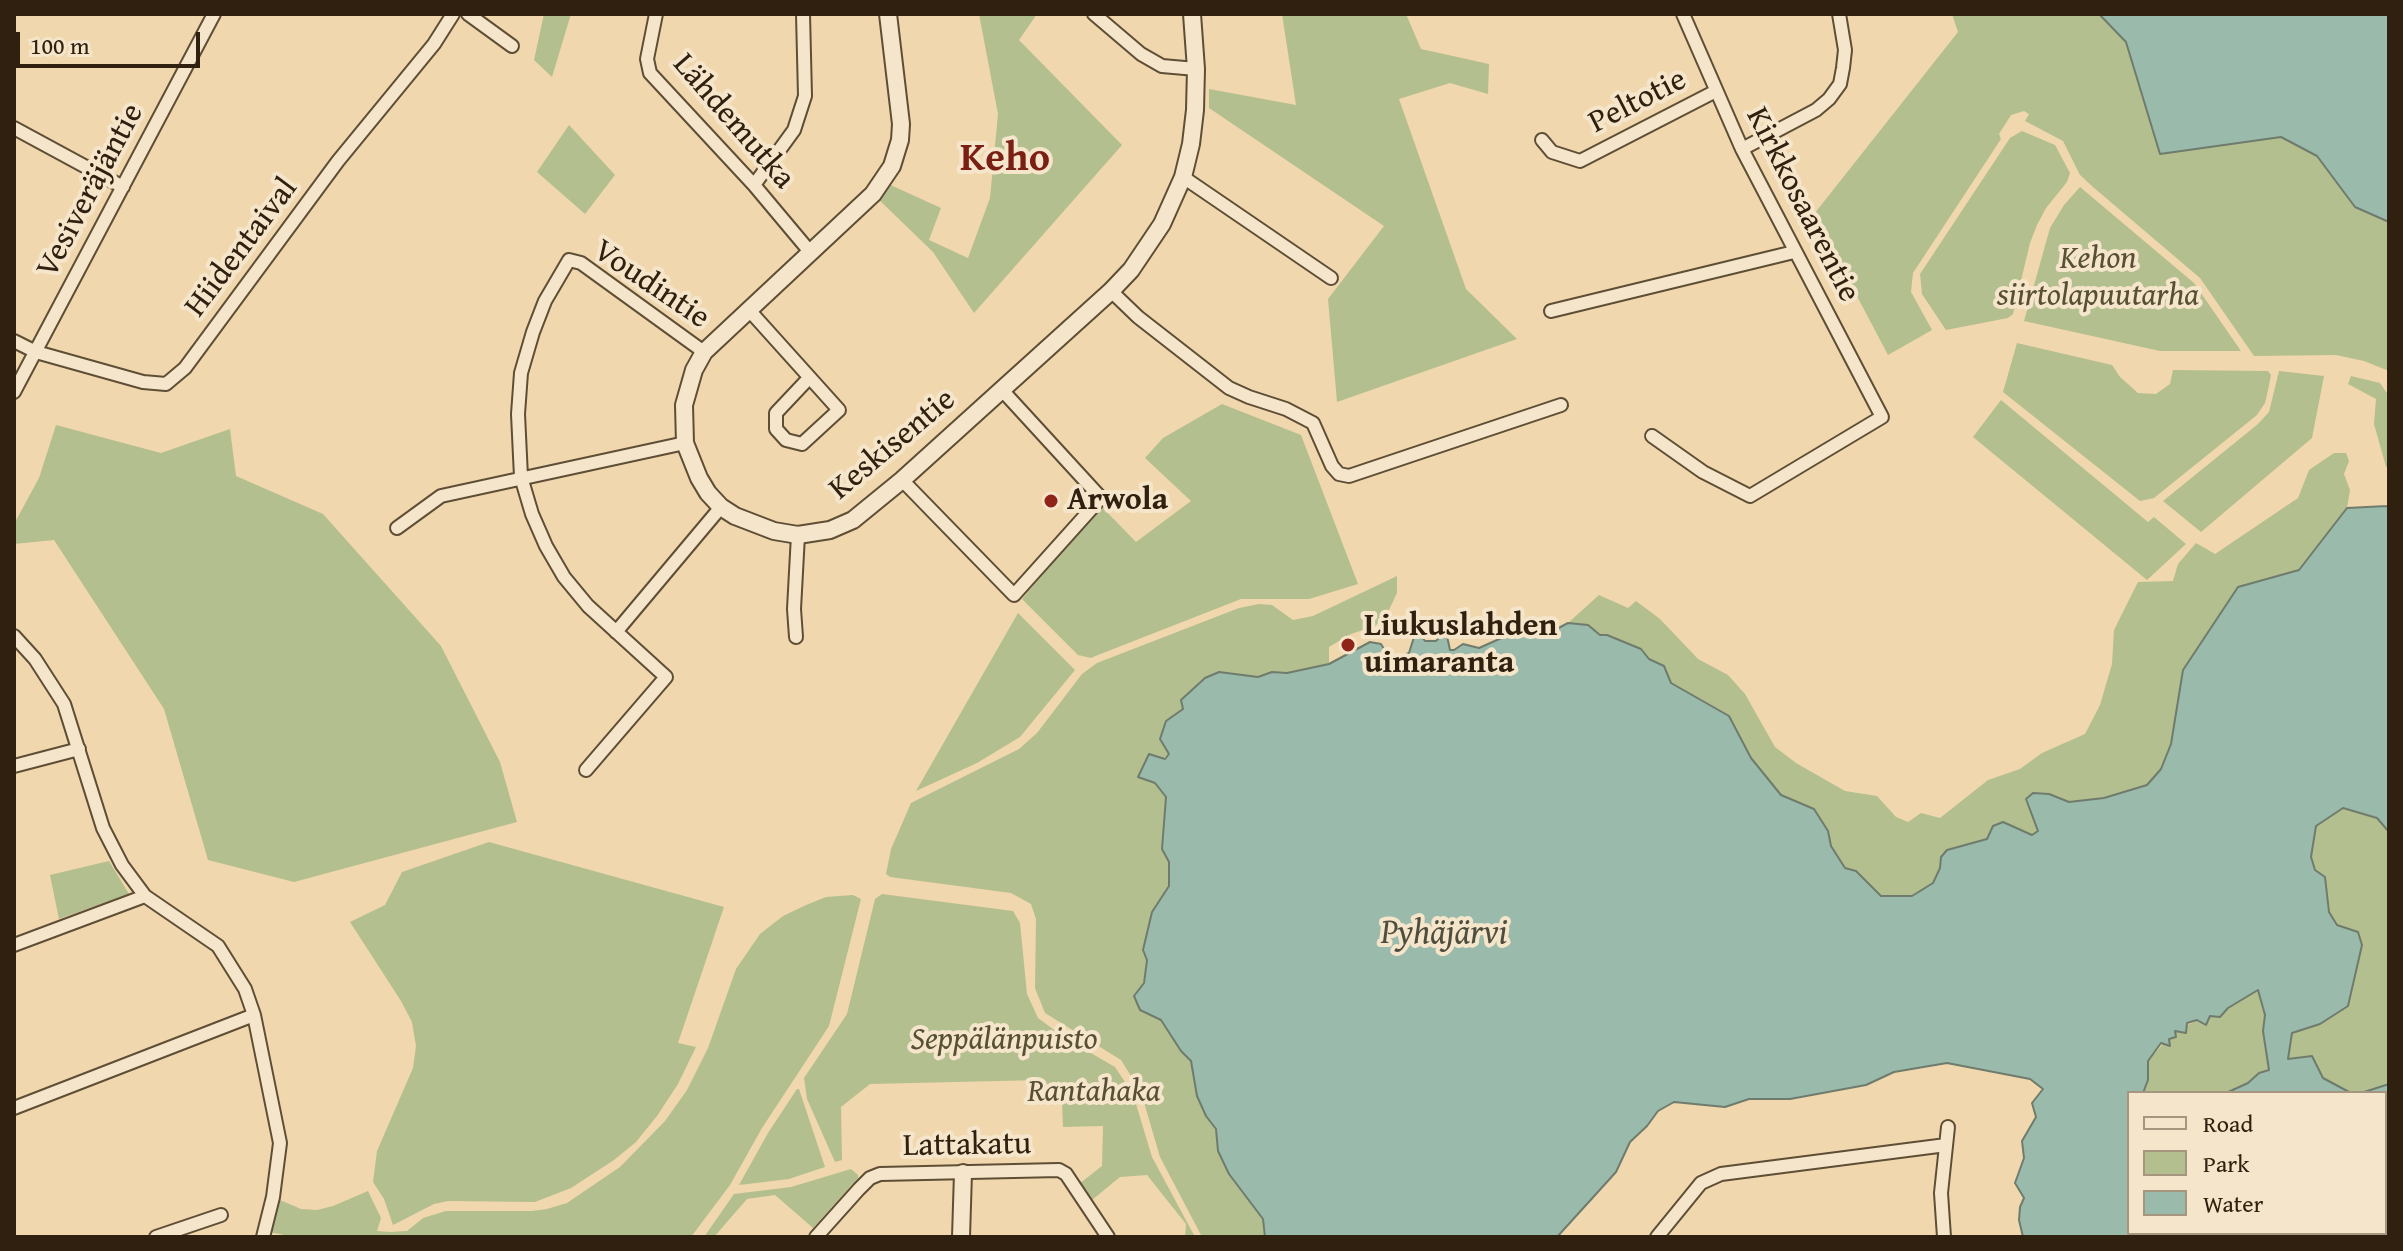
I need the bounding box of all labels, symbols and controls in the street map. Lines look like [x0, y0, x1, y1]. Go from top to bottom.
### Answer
scale bar [20, 16, 204, 66]
text: 100 m [30, 28, 90, 63]
street label: Lähdemutka [664, 46, 802, 198]
street label: Peltotie [1583, 61, 1693, 143]
street label: Vesiveräjäntie [29, 98, 153, 284]
street label: Kirkkosaarentie [1736, 101, 1868, 309]
district label: Keho [960, 136, 1050, 184]
street label: Hiidentaival [177, 171, 307, 325]
street label: Voudintie [586, 232, 716, 338]
park label: Kehon siirtolapuutarha [1997, 241, 2199, 316]
street label: Keskisentie [822, 381, 964, 509]
place label: Arwola [1067, 482, 1168, 520]
marker: Arwola [1042, 492, 1060, 510]
place label: Liukuslahden uimaranta [1364, 608, 1557, 683]
marker: Liukuslahden uimaranta [1339, 636, 1357, 654]
water label: Pyhäjärvi [1381, 914, 1507, 954]
park label: Seppälänpuisto [911, 1022, 1097, 1060]
park label: Rantahaka [1027, 1074, 1161, 1112]
legend [2127, 1091, 2387, 1235]
text: Road [2203, 1106, 2253, 1141]
street label: Lattakatu [902, 1126, 1032, 1166]
text: Park [2203, 1146, 2249, 1181]
text: Water [2203, 1186, 2263, 1221]

